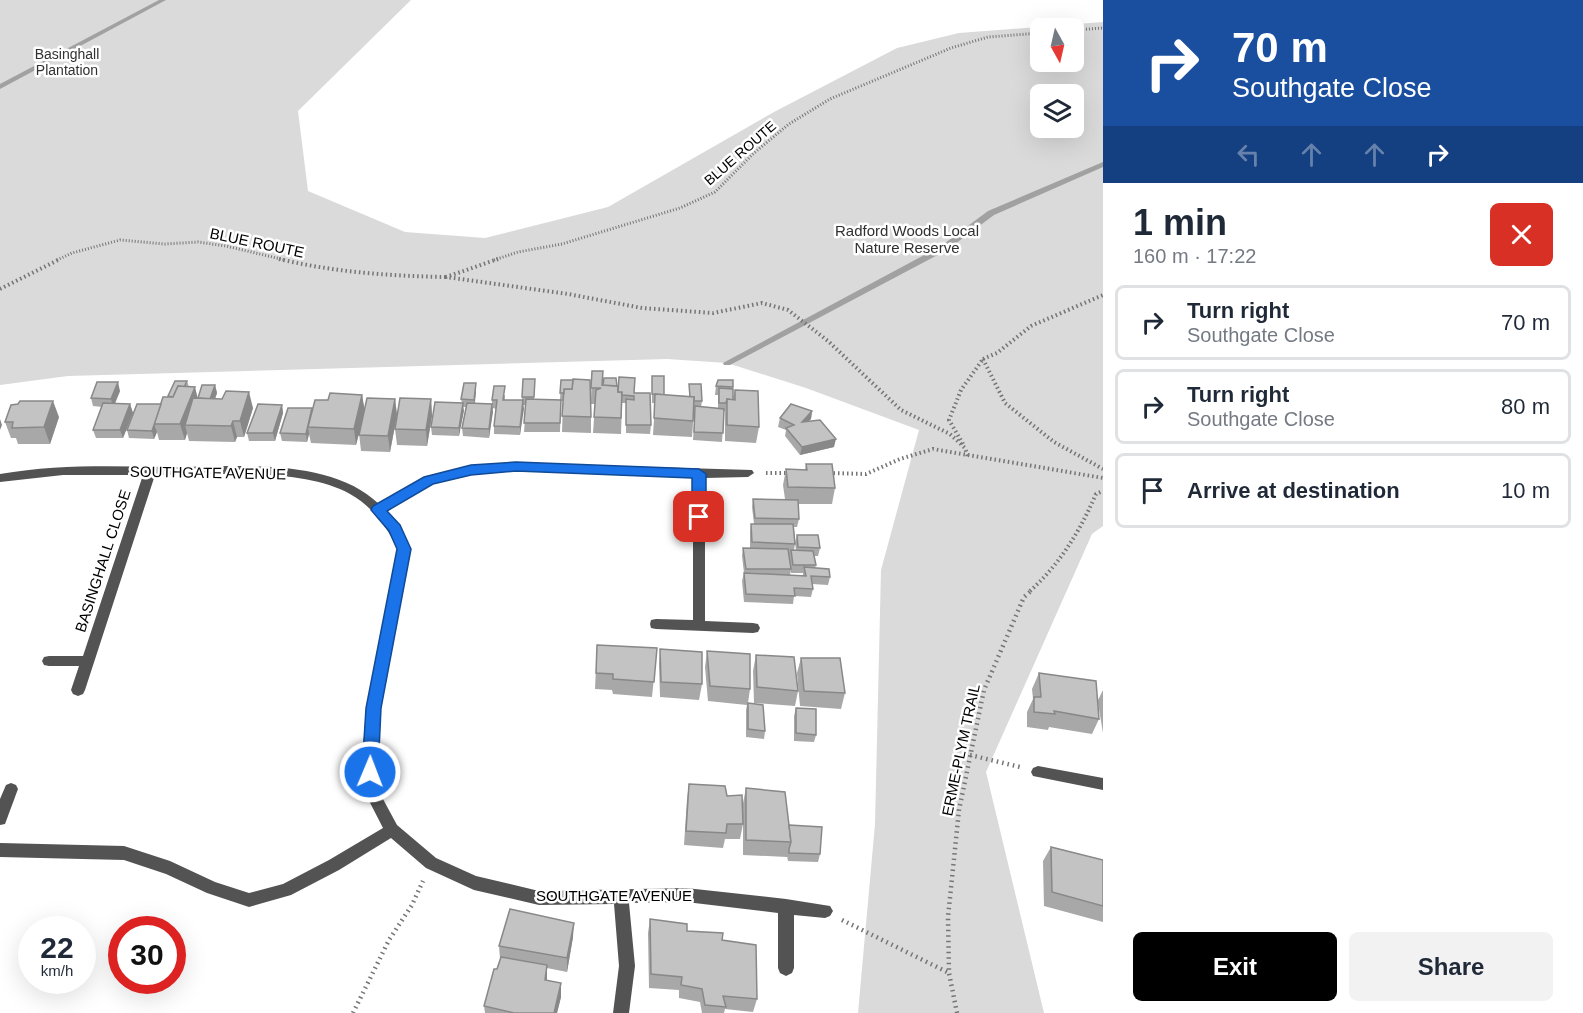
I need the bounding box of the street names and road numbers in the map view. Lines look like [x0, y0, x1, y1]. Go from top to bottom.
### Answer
street label: BLUE ROUTE [701, 118, 779, 188]
street label: BLUE ROUTE [208, 224, 306, 261]
street label: SOUTHGATE AVENUE [130, 463, 286, 482]
street label: BASINGHALL CLOSE [71, 488, 134, 634]
street label: ERME-PLYM TRAIL [938, 682, 983, 817]
street label: SOUTHGATE AVENUE [536, 887, 692, 904]

